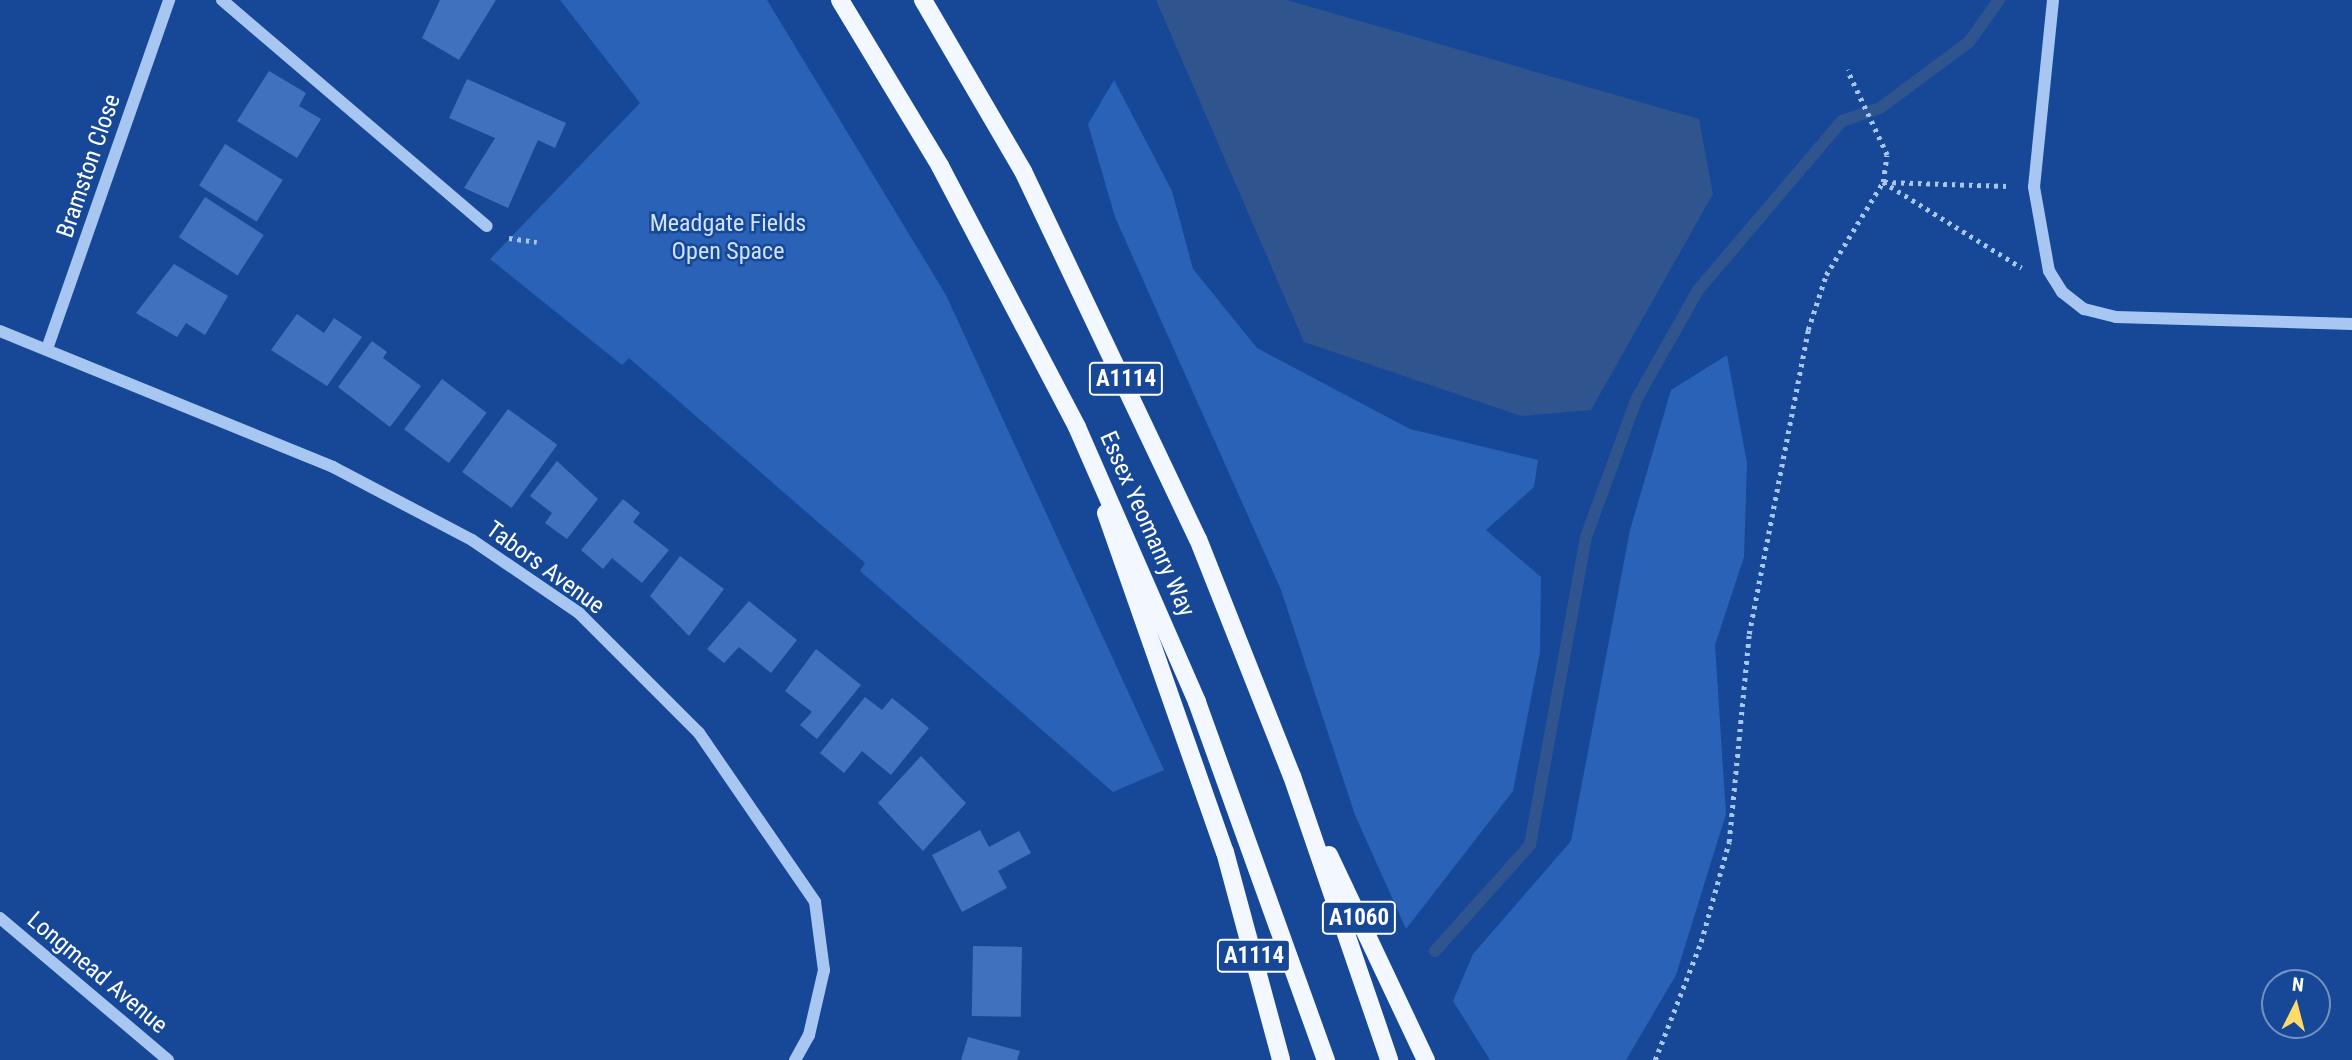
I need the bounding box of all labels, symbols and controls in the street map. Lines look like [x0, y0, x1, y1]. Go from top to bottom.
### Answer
street label: Bramston Close [51, 90, 127, 242]
park label: Meadgate Fields Open Space [650, 210, 806, 266]
road number: A1114 [1088, 360, 1164, 398]
street label: Essex Yeomanry Way [1093, 427, 1201, 621]
street label: Tabors Avenue [480, 515, 610, 621]
road number: A1060 [1320, 898, 1398, 937]
street label: Longmead Avenue [21, 906, 173, 1040]
road number: A1114 [1216, 937, 1292, 976]
north arrow [2261, 969, 2331, 1039]
text: N [2291, 973, 2305, 997]

